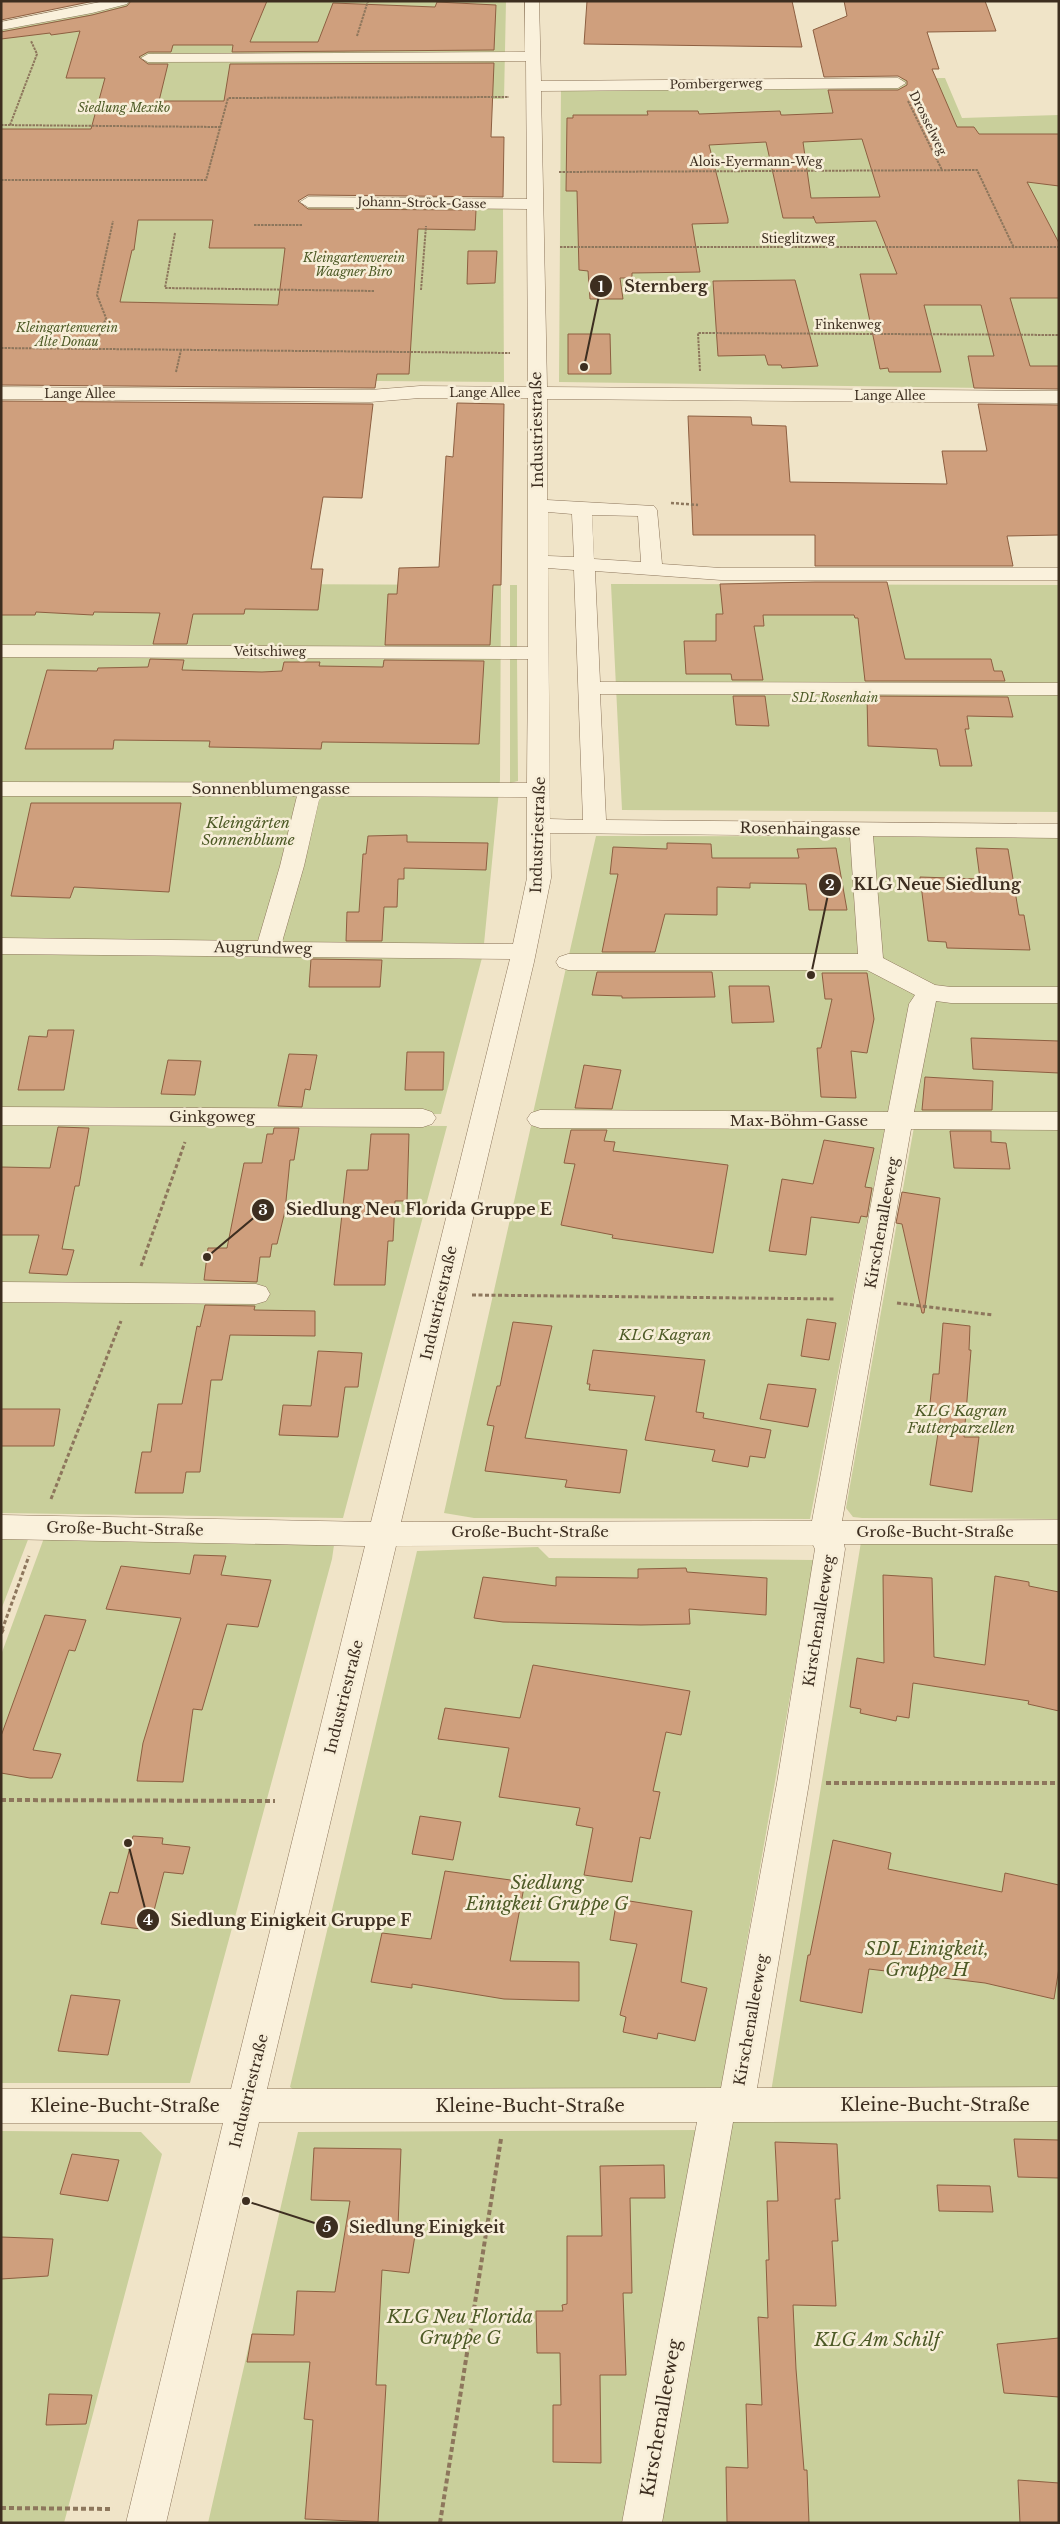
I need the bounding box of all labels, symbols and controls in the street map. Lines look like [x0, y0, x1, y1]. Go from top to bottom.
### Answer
street label: Pombergerweg [669, 75, 763, 92]
street label: Drosselweg [906, 88, 951, 158]
park label: Siedlung Mexiko [78, 100, 170, 115]
street label: Alois-Eyermann-Weg [689, 154, 823, 169]
street label: Johann-Ströck-Gasse [356, 194, 487, 211]
street label: Stieglitzweg [761, 231, 836, 246]
park label: Kleingartenverein Waagner Biro [302, 250, 405, 279]
callout: Sternberg [589, 271, 717, 302]
text: Sternberg [624, 276, 709, 296]
text: 1 [598, 277, 605, 296]
street label: Finkenweg [815, 317, 882, 332]
park label: Kleingartenverein Alte Donau [15, 320, 118, 349]
street label: Industriestraße [526, 371, 547, 489]
street label: Lange Allee [449, 385, 521, 400]
street label: Lange Allee [44, 386, 116, 401]
street label: Lange Allee [854, 388, 926, 403]
street label: Veitschiweg [233, 644, 307, 659]
park label: SDL Rosenhain [792, 690, 879, 705]
street label: Industriestraße [526, 776, 549, 894]
street label: Sonnenblumengasse [192, 779, 350, 798]
park label: Kleingärten Sonnenblume [201, 813, 295, 849]
street label: Rosenhaingasse [739, 818, 861, 839]
callout: KLG Neue Siedlung [818, 869, 1030, 900]
text: KLG Neue Siedlung [853, 874, 1022, 894]
text: 2 [825, 875, 835, 894]
street label: Augrundweg [213, 937, 313, 958]
street label: Ginkgoweg [169, 1107, 256, 1126]
street label: Max-Böhm-Gasse [730, 1111, 868, 1130]
street label: Kirschenalleeweg [861, 1155, 903, 1290]
callout: Siedlung Neu Florida Gruppe E [251, 1194, 562, 1225]
text: Siedlung Neu Florida Gruppe E [286, 1199, 552, 1219]
text: 3 [258, 1200, 268, 1219]
street label: Industriestraße [416, 1244, 461, 1362]
park label: KLG Kagran [618, 1325, 711, 1344]
park label: KLG Kagran Futterparzellen [906, 1401, 1015, 1437]
street label: Große-Bucht-Straße [46, 1518, 204, 1539]
street label: Große-Bucht-Straße [451, 1522, 609, 1541]
street label: Große-Bucht-Straße [856, 1522, 1014, 1541]
street label: Kirschenalleeweg [799, 1553, 838, 1688]
street label: Industriestraße [320, 1638, 367, 1756]
park label: Siedlung Einigkeit Gruppe G [464, 1872, 629, 1915]
callout: Siedlung Einigkeit Gruppe F [135, 1904, 421, 1935]
text: 4 [143, 1910, 153, 1929]
text: Siedlung Einigkeit Gruppe F [171, 1910, 411, 1930]
park label: SDL Einigkeit, Gruppe H [865, 1938, 989, 1981]
street label: Kirschenalleeweg [730, 1952, 772, 2087]
street label: Industriestraße [225, 2032, 272, 2150]
street label: Kleine-Bucht-Straße [840, 2094, 1030, 2116]
street label: Kleine-Bucht-Straße [30, 2095, 220, 2117]
street label: Kleine-Bucht-Straße [435, 2095, 625, 2117]
callout: Siedlung Einigkeit [314, 2212, 515, 2243]
text: 5 [323, 2217, 332, 2236]
text: Siedlung Einigkeit [349, 2217, 506, 2237]
park label: KLG Neu Florida Gruppe G [386, 2306, 533, 2349]
park label: KLG Am Schilf [813, 2329, 944, 2351]
street label: Kirschenalleeweg [636, 2337, 686, 2499]

